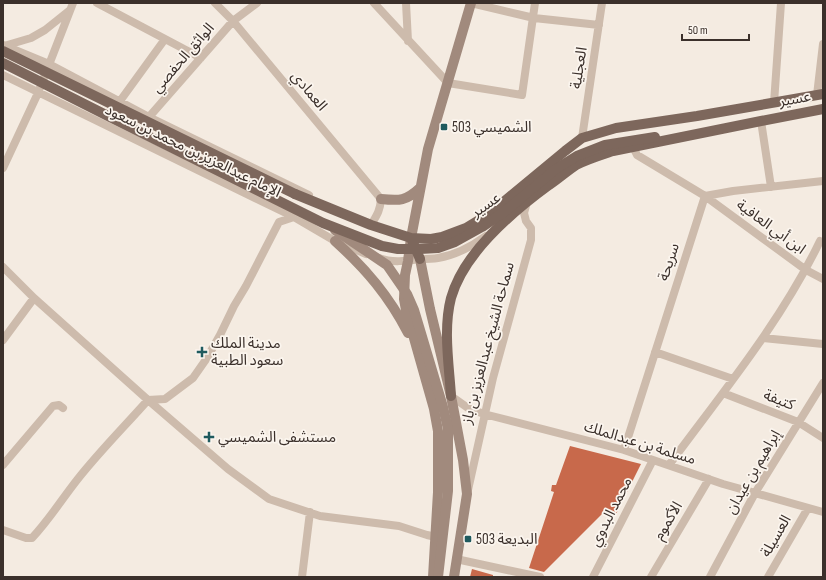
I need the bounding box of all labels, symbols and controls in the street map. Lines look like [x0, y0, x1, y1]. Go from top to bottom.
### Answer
scale bar [682, 16, 749, 42]
street label: الواثق الحفصي [147, 19, 220, 98]
text: 50 m [688, 23, 708, 38]
street label: العجلية [566, 46, 592, 90]
street label: العمادي [286, 67, 331, 116]
street label: عسير [777, 87, 813, 111]
street label: الإمام عبدالعزيز بن محمد بن سعود [101, 100, 284, 203]
place label: الشميسي 503 [452, 118, 532, 138]
marker: الشميسي 503 [439, 122, 449, 132]
street label: عسير [467, 188, 505, 222]
street label: ابن أبي العافية [732, 195, 809, 260]
street label: سريحة [654, 240, 684, 283]
street label: سماحة الشيخ عبدالعزيز بن باز [457, 260, 521, 427]
place label: مدينة الملك سعود الطبية [211, 334, 284, 370]
marker: مدينة الملك سعود الطبية [196, 346, 208, 358]
street label: كتيفة [761, 385, 798, 415]
street label: مسلمة بن عبدالملك [582, 417, 698, 469]
street label: إبراهيم بن عيدان [721, 426, 786, 518]
place label: مستشفى الشميسي [218, 428, 336, 448]
marker: مستشفى الشميسي [203, 431, 215, 443]
street label: محمد البدوي [585, 474, 638, 550]
street label: الأكموم [649, 498, 688, 544]
street label: العسيلة [756, 512, 796, 560]
place label: البديعة 503 [476, 530, 538, 549]
marker: البديعة 503 [463, 534, 473, 544]

